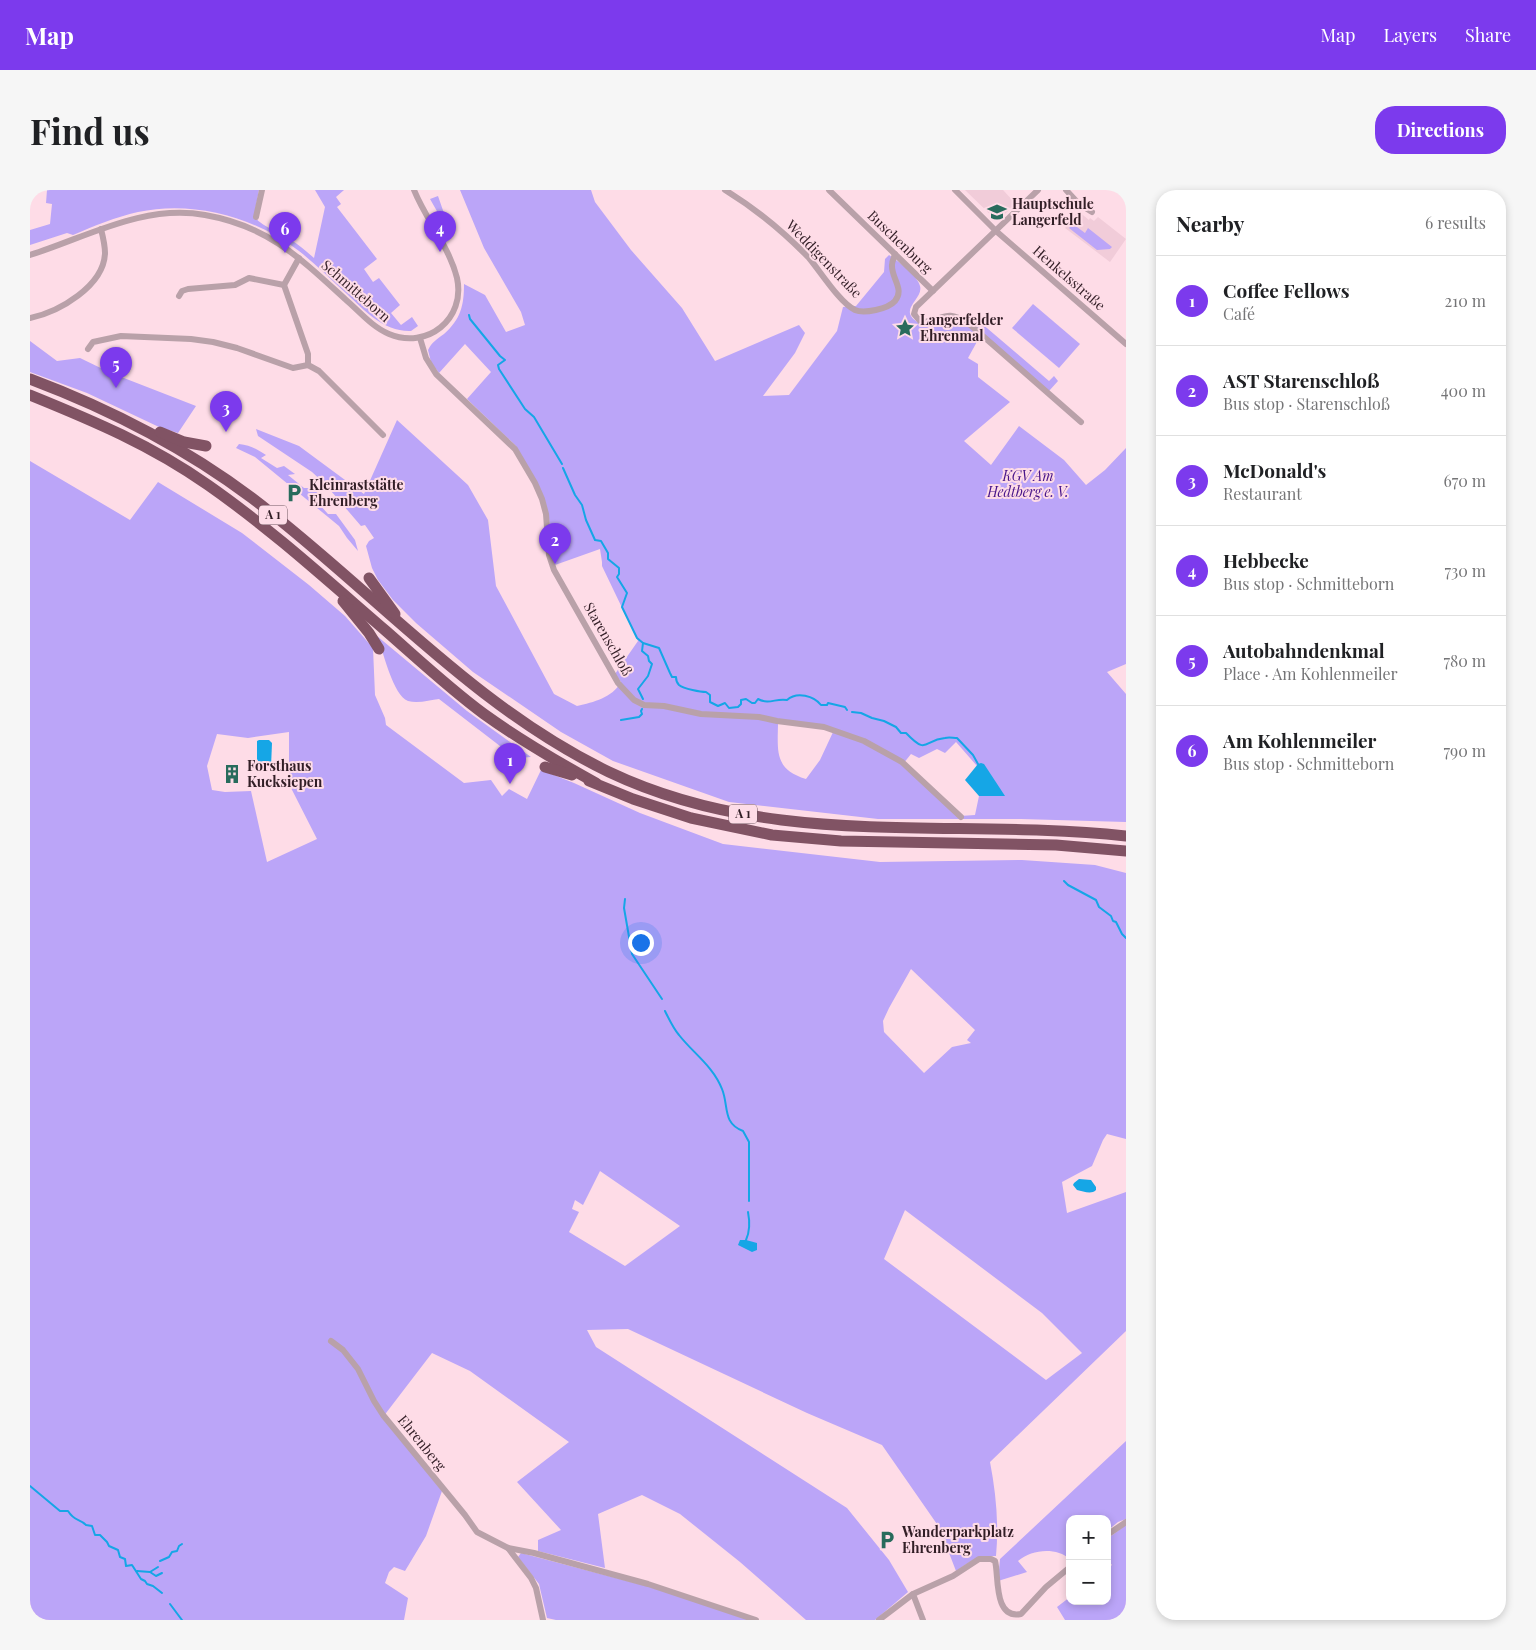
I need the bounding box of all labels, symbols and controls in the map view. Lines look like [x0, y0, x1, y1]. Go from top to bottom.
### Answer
text: Map [25, 19, 74, 51]
text: Map [1320, 23, 1355, 47]
text: Layers [1383, 23, 1437, 47]
text: Share [1465, 23, 1511, 47]
button: Directions [1375, 106, 1506, 154]
text: Find us [30, 107, 150, 154]
place label: Hauptschule Langerfeld [1012, 194, 1094, 229]
school or university icon: Hauptschule Langerfeld [986, 201, 1008, 223]
street label: Buschenburg [864, 206, 937, 278]
text: Nearby [1176, 209, 1245, 237]
pin: 4 [424, 211, 456, 252]
pin: 6 [269, 212, 301, 253]
text: 6 results [1425, 212, 1486, 233]
street label: Weddigenstraße [782, 215, 866, 302]
street label: Henkelsstraße [1029, 241, 1110, 314]
street label: Schmitteborn [318, 255, 395, 326]
text: Coffee Fellows [1223, 277, 1349, 303]
text: 1 [1189, 290, 1195, 311]
text: 210 m [1445, 290, 1486, 311]
text: Café [1223, 303, 1255, 324]
place label: Langerfelder Ehrenmal [920, 310, 1004, 345]
place icon: Langerfelder Ehrenmal [894, 317, 916, 339]
pin: 5 [100, 347, 132, 388]
text: AST Starenschloß [1223, 367, 1380, 393]
text: 2 [1188, 380, 1196, 401]
text: 400 m [1441, 380, 1486, 401]
pin: 3 [210, 391, 242, 432]
text: Bus stop · Starenschloß [1223, 393, 1390, 414]
text: McDonald's [1223, 457, 1326, 483]
park label: KGV Am Hedtberg e. V. [986, 466, 1069, 501]
text: 3 [1188, 470, 1196, 491]
text: 670 m [1443, 470, 1486, 491]
place label: Kleinraststätte Ehrenberg [309, 475, 404, 510]
parking icon: Kleinraststätte Ehrenberg [283, 482, 305, 504]
text: Restaurant [1223, 483, 1302, 504]
road number: A 1 [259, 506, 287, 524]
pin: 2 [539, 523, 571, 564]
text: Hebbecke [1223, 547, 1309, 573]
text: 4 [1188, 560, 1196, 581]
text: 730 m [1444, 560, 1486, 581]
text: Bus stop · Schmitteborn [1223, 573, 1394, 594]
street label: Starenschloß [580, 599, 637, 679]
text: Autobahndenkmal [1223, 637, 1385, 663]
text: 5 [1188, 650, 1196, 671]
text: 780 m [1443, 650, 1486, 671]
text: Place · Am Kohlenmeiler [1223, 663, 1398, 684]
text: Am Kohlenmeiler [1223, 727, 1376, 753]
text: 6 [1188, 740, 1196, 761]
text: 790 m [1444, 740, 1486, 761]
pin: 1 [494, 743, 526, 784]
text: Bus stop · Schmitteborn [1223, 753, 1394, 774]
place label: Forsthaus Kucksiepen [247, 756, 323, 791]
building icon: Forsthaus Kucksiepen [221, 763, 243, 785]
road number: A 1 [729, 804, 757, 824]
your location [628, 930, 654, 956]
street label: Ehrenberg [394, 1411, 451, 1475]
map controls [1066, 1515, 1111, 1605]
button: + [1066, 1515, 1111, 1560]
place label: Wanderparkplatz Ehrenberg [901, 1522, 1014, 1557]
parking icon: Wanderparkplatz Ehrenberg [876, 1529, 898, 1551]
button: − [1066, 1560, 1111, 1605]

